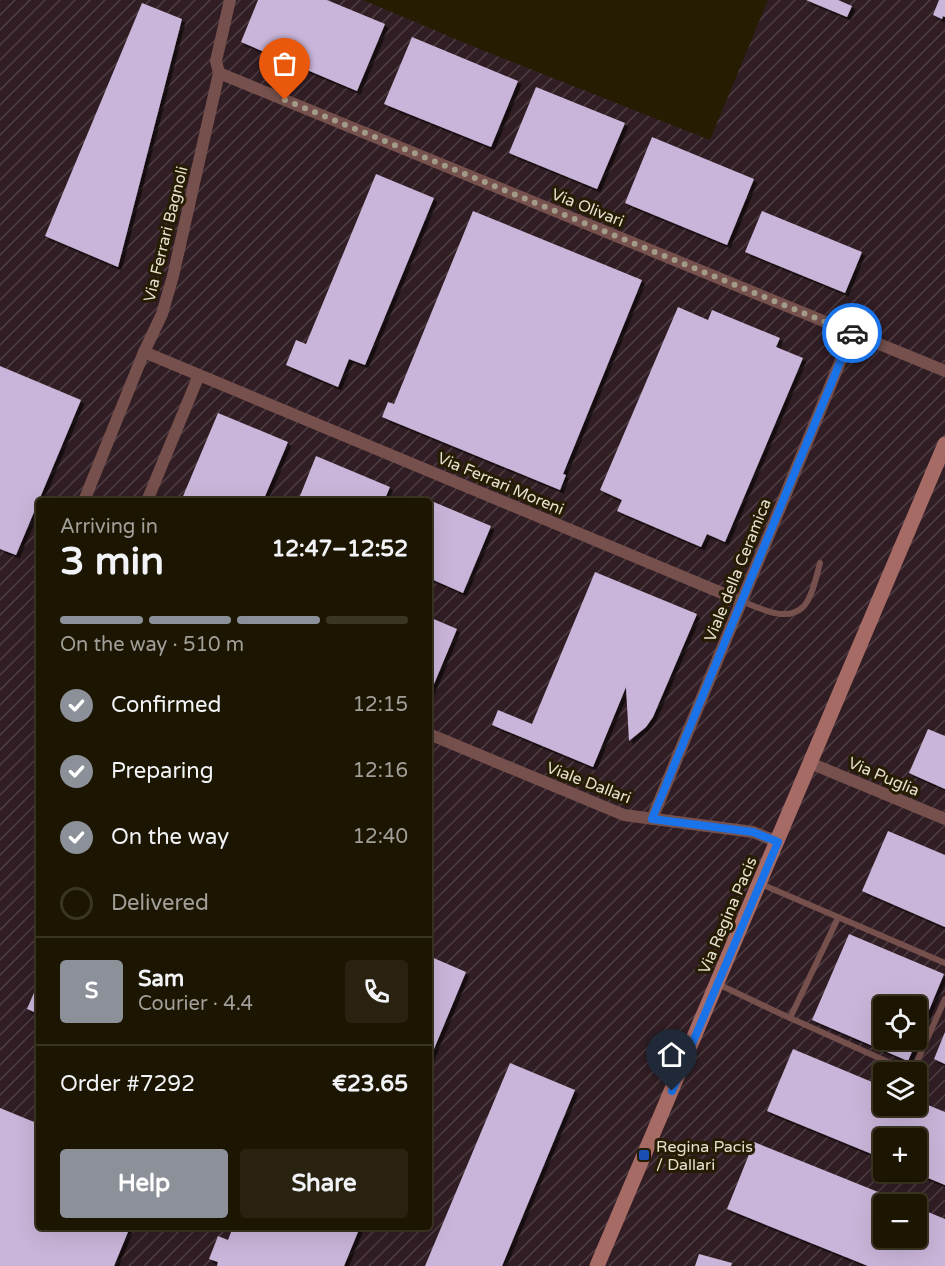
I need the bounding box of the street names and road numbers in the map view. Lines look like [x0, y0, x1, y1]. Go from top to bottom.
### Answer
street label: Via Ferrari Bagnoli [139, 164, 193, 304]
street label: Via Olivari [548, 184, 627, 232]
street label: Via Ferrari Moreni [434, 448, 567, 520]
street label: Viale della Ceramica [700, 496, 776, 645]
street label: Via Puglia [845, 753, 922, 801]
street label: Viale Dallari [543, 758, 634, 808]
street label: Via Regina Pacis [694, 854, 762, 977]

